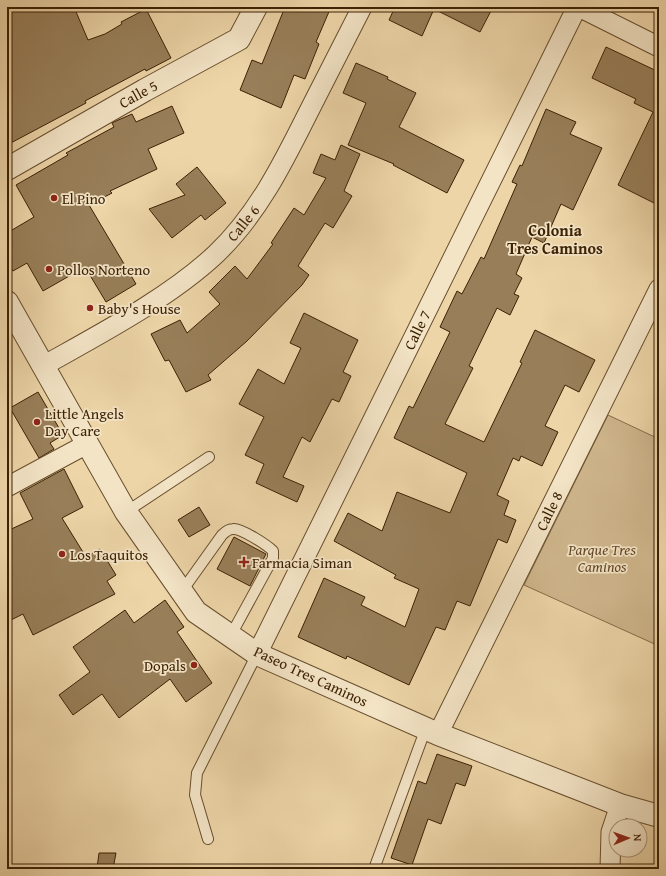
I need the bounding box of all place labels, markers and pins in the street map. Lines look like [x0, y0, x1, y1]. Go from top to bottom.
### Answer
place label: El Pino [62, 188, 106, 209]
marker: El Pino [49, 193, 59, 203]
place label: Pollos Norteno [57, 259, 150, 280]
marker: Pollos Norteno [44, 264, 54, 274]
place label: Baby's House [98, 298, 181, 319]
marker: Baby's House [85, 303, 95, 313]
place label: Little Angels Day Care [45, 403, 124, 441]
marker: Little Angels Day Care [32, 417, 42, 427]
place label: Los Taquitos [70, 544, 148, 565]
marker: Los Taquitos [57, 549, 67, 559]
place label: Farmacia Siman [252, 552, 352, 573]
marker: Farmacia Siman [239, 557, 249, 567]
place label: Dopals [144, 655, 186, 676]
marker: Dopals [189, 660, 199, 670]

